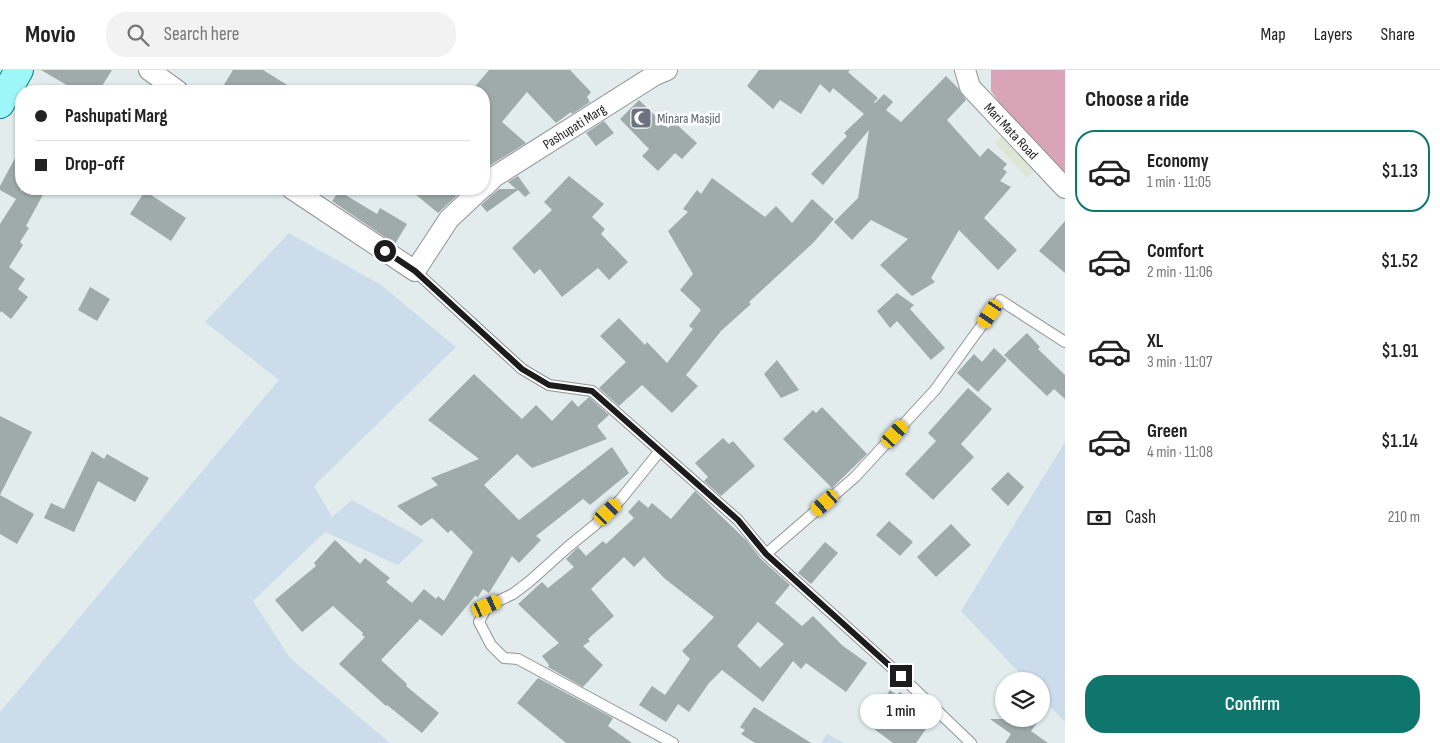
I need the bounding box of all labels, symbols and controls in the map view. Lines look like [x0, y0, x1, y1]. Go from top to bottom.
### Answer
search box [106, 12, 456, 57]
text: Movio [25, 20, 76, 49]
icon: search [124, 21, 152, 49]
text: Search here [164, 23, 239, 46]
text: Map [1261, 24, 1286, 45]
text: Layers [1314, 24, 1353, 45]
text: Share [1381, 24, 1415, 45]
text: Choose a ride [1085, 86, 1189, 113]
street label: Mari Mata Road [981, 99, 1042, 163]
street label: Pashupati Marg [539, 100, 609, 152]
text: Pashupati Marg [65, 105, 168, 128]
mosque icon: Minara Masjid [629, 106, 653, 130]
place label: Minara Masjid [657, 110, 721, 127]
icon: car [1087, 149, 1132, 194]
text: Economy [1147, 150, 1209, 173]
text: Drop-off [65, 153, 125, 176]
text: $1.13 [1381, 160, 1418, 183]
text: 1 min · 11:05 [1147, 173, 1211, 192]
icon: car [1087, 239, 1132, 284]
route start [374, 240, 396, 262]
text: Comfort [1147, 240, 1204, 263]
text: $1.52 [1381, 250, 1418, 273]
text: 2 min · 11:06 [1147, 263, 1213, 282]
car [975, 297, 1004, 331]
icon: car [1087, 329, 1132, 374]
text: XL [1147, 330, 1163, 353]
text: $1.91 [1381, 340, 1418, 363]
text: 3 min · 11:07 [1147, 353, 1212, 372]
car [879, 418, 910, 450]
icon: car [1087, 419, 1132, 464]
text: Green [1147, 420, 1187, 443]
text: $1.14 [1381, 430, 1418, 453]
text: 4 min · 11:08 [1147, 443, 1213, 462]
car [808, 487, 841, 519]
car [591, 496, 624, 528]
icon: cash [1085, 504, 1113, 532]
text: Cash [1125, 506, 1156, 529]
text: 210 m [1388, 508, 1420, 527]
car [470, 593, 503, 619]
route end [890, 665, 912, 687]
map controls [995, 672, 1050, 727]
button: layers [995, 672, 1050, 727]
button: Confirm [1085, 675, 1420, 733]
callout: 1 min [860, 694, 942, 728]
text: 1 min [886, 702, 916, 721]

